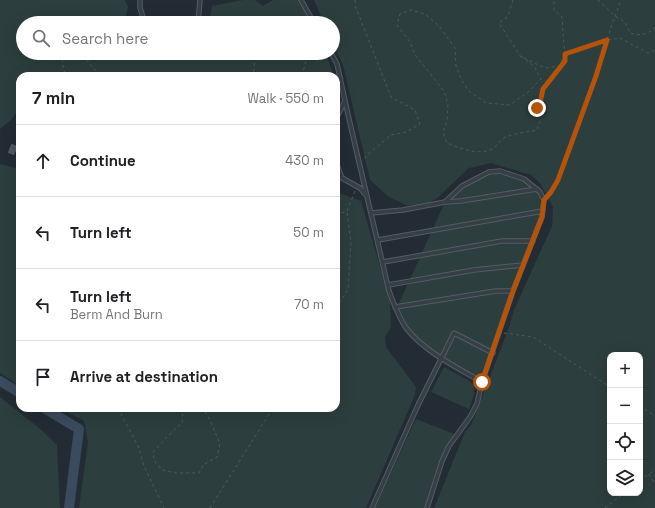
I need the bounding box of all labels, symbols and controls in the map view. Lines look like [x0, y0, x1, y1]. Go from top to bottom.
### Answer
search box [16, 16, 340, 60]
icon: search [30, 27, 52, 49]
text: Search here [62, 29, 148, 48]
text: 7 min [32, 87, 75, 109]
text: Walk · 550 m [248, 90, 324, 107]
route end [528, 99, 546, 117]
icon: ahead [32, 150, 54, 172]
text: Continue [70, 151, 136, 170]
text: 430 m [285, 152, 324, 169]
icon: left [32, 222, 54, 244]
text: Turn left [70, 223, 132, 242]
text: 50 m [293, 224, 324, 241]
text: Turn left [70, 287, 132, 306]
icon: left [32, 294, 54, 316]
text: 70 m [294, 296, 324, 313]
text: Berm And Burn [70, 306, 163, 323]
map controls [607, 352, 643, 496]
button: + [607, 352, 643, 388]
icon: arrive [32, 366, 54, 388]
text: Arrive at destination [70, 367, 218, 386]
route start [473, 373, 491, 391]
button: − [607, 388, 643, 424]
button: locate [607, 424, 643, 460]
button: layers [607, 460, 643, 496]

